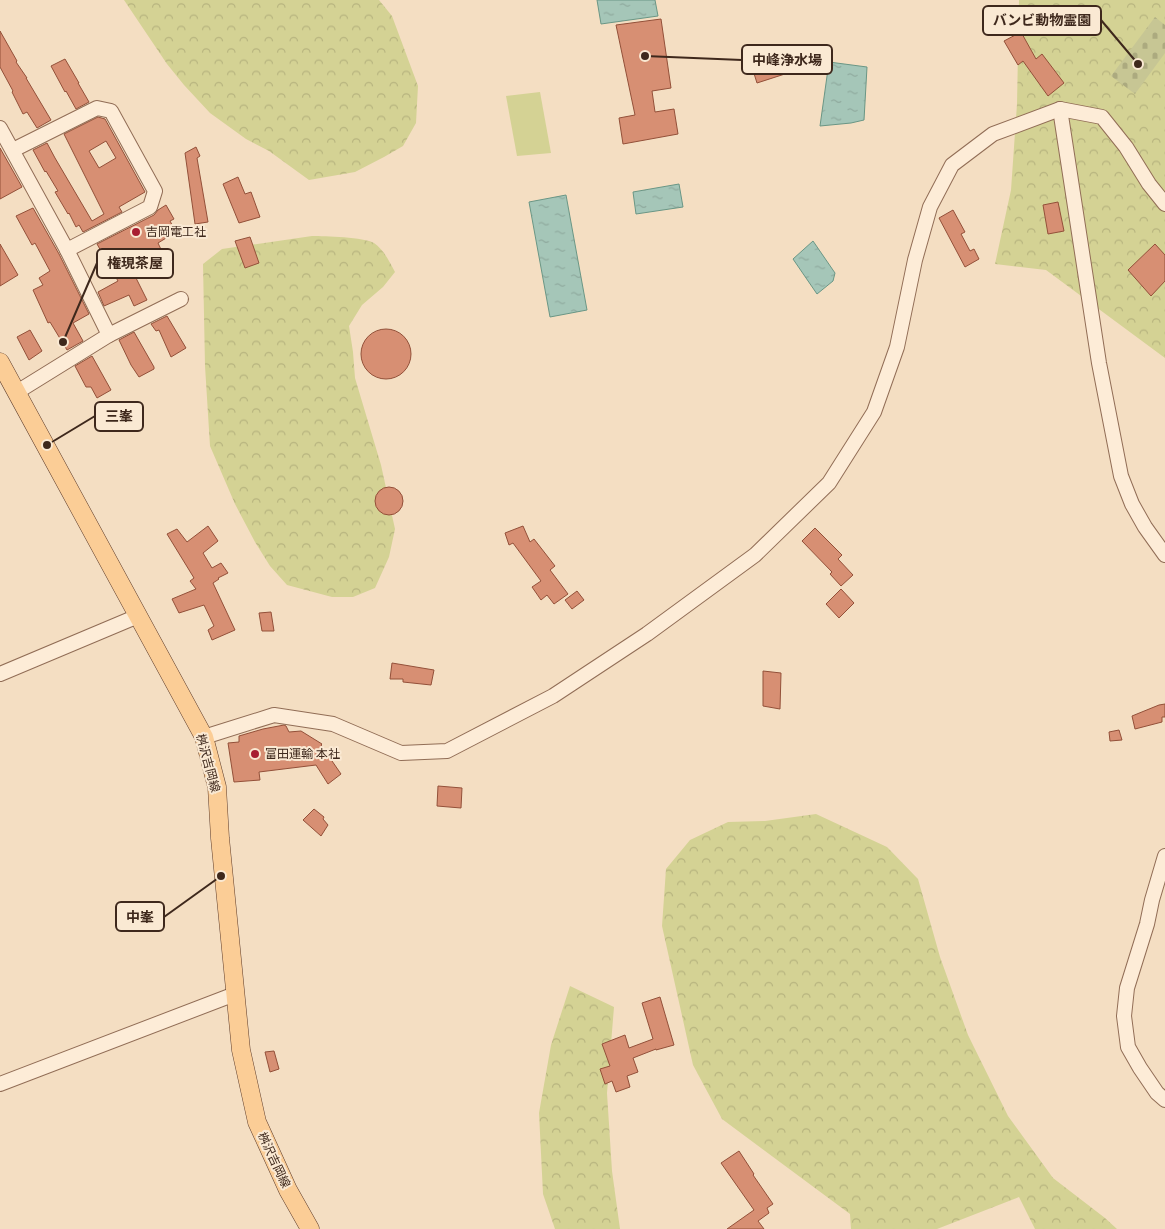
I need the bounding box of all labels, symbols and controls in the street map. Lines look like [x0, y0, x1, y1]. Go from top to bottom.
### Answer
callout: バンビ動物霊園 [983, 6, 1101, 35]
text: バンビ動物霊園 [993, 10, 1091, 29]
callout: 中峰浄水場 [742, 45, 832, 74]
text: 中峰浄水場 [752, 50, 822, 69]
place label: 吉岡電工社 [146, 224, 206, 239]
marker: 吉岡電工社 [130, 226, 142, 238]
callout: 権現茶屋 [97, 249, 173, 278]
text: 権現茶屋 [107, 253, 163, 272]
callout: 三峯 [95, 402, 143, 431]
text: 三峯 [105, 406, 133, 425]
street label: 桝沢吉岡線 [193, 732, 223, 794]
place label: 富田運輸 本社 [265, 746, 340, 761]
marker: 富田運輸 本社 [249, 748, 261, 760]
callout: 中峯 [116, 902, 164, 931]
text: 中峯 [126, 907, 154, 926]
street label: 桝沢吉岡線 [255, 1129, 294, 1190]

